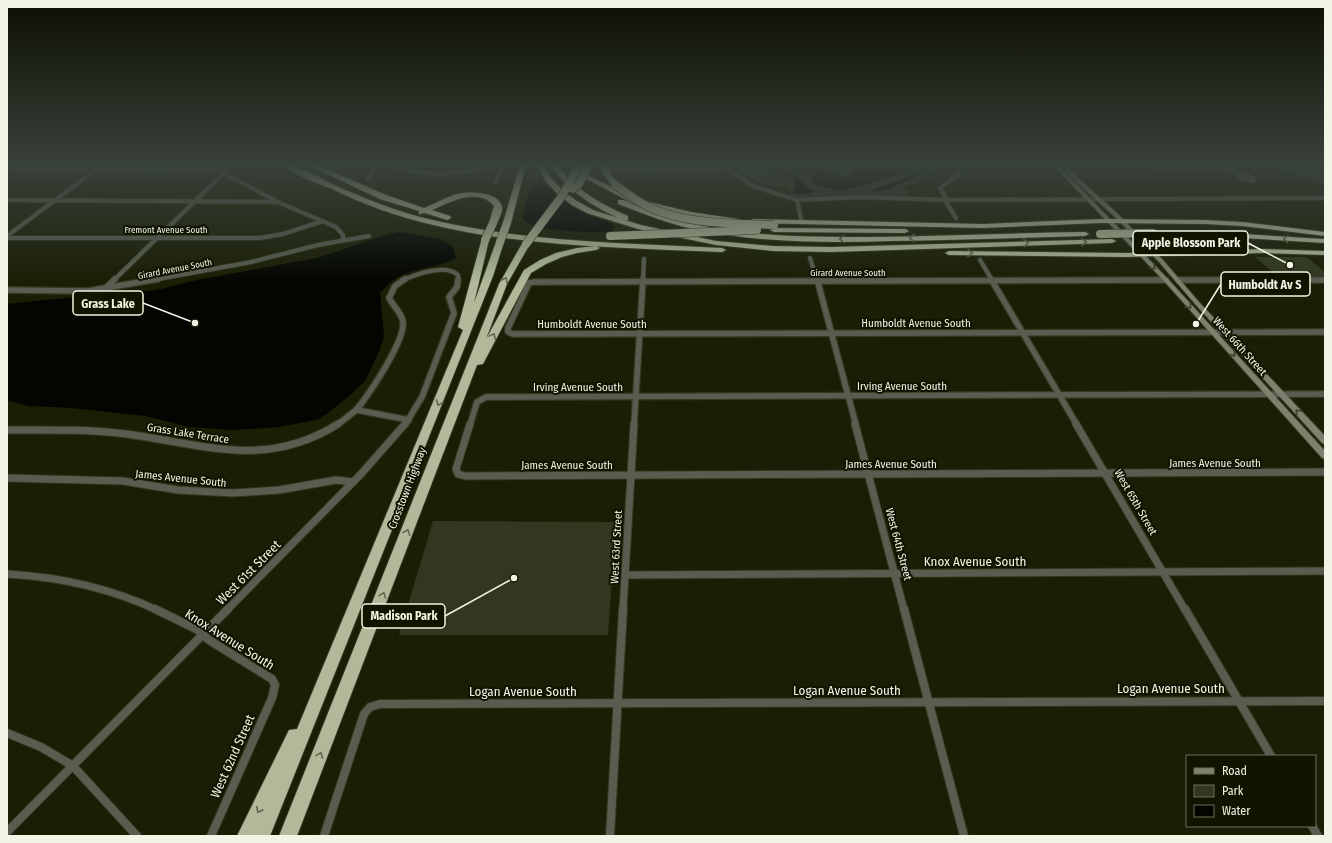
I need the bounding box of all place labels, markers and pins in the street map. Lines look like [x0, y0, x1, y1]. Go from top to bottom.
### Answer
callout: Apple Blossom Park [1133, 231, 1248, 255]
callout: Humboldt Av S [1221, 272, 1310, 296]
callout: Grass Lake [73, 291, 143, 315]
callout: Madison Park [362, 604, 445, 628]

